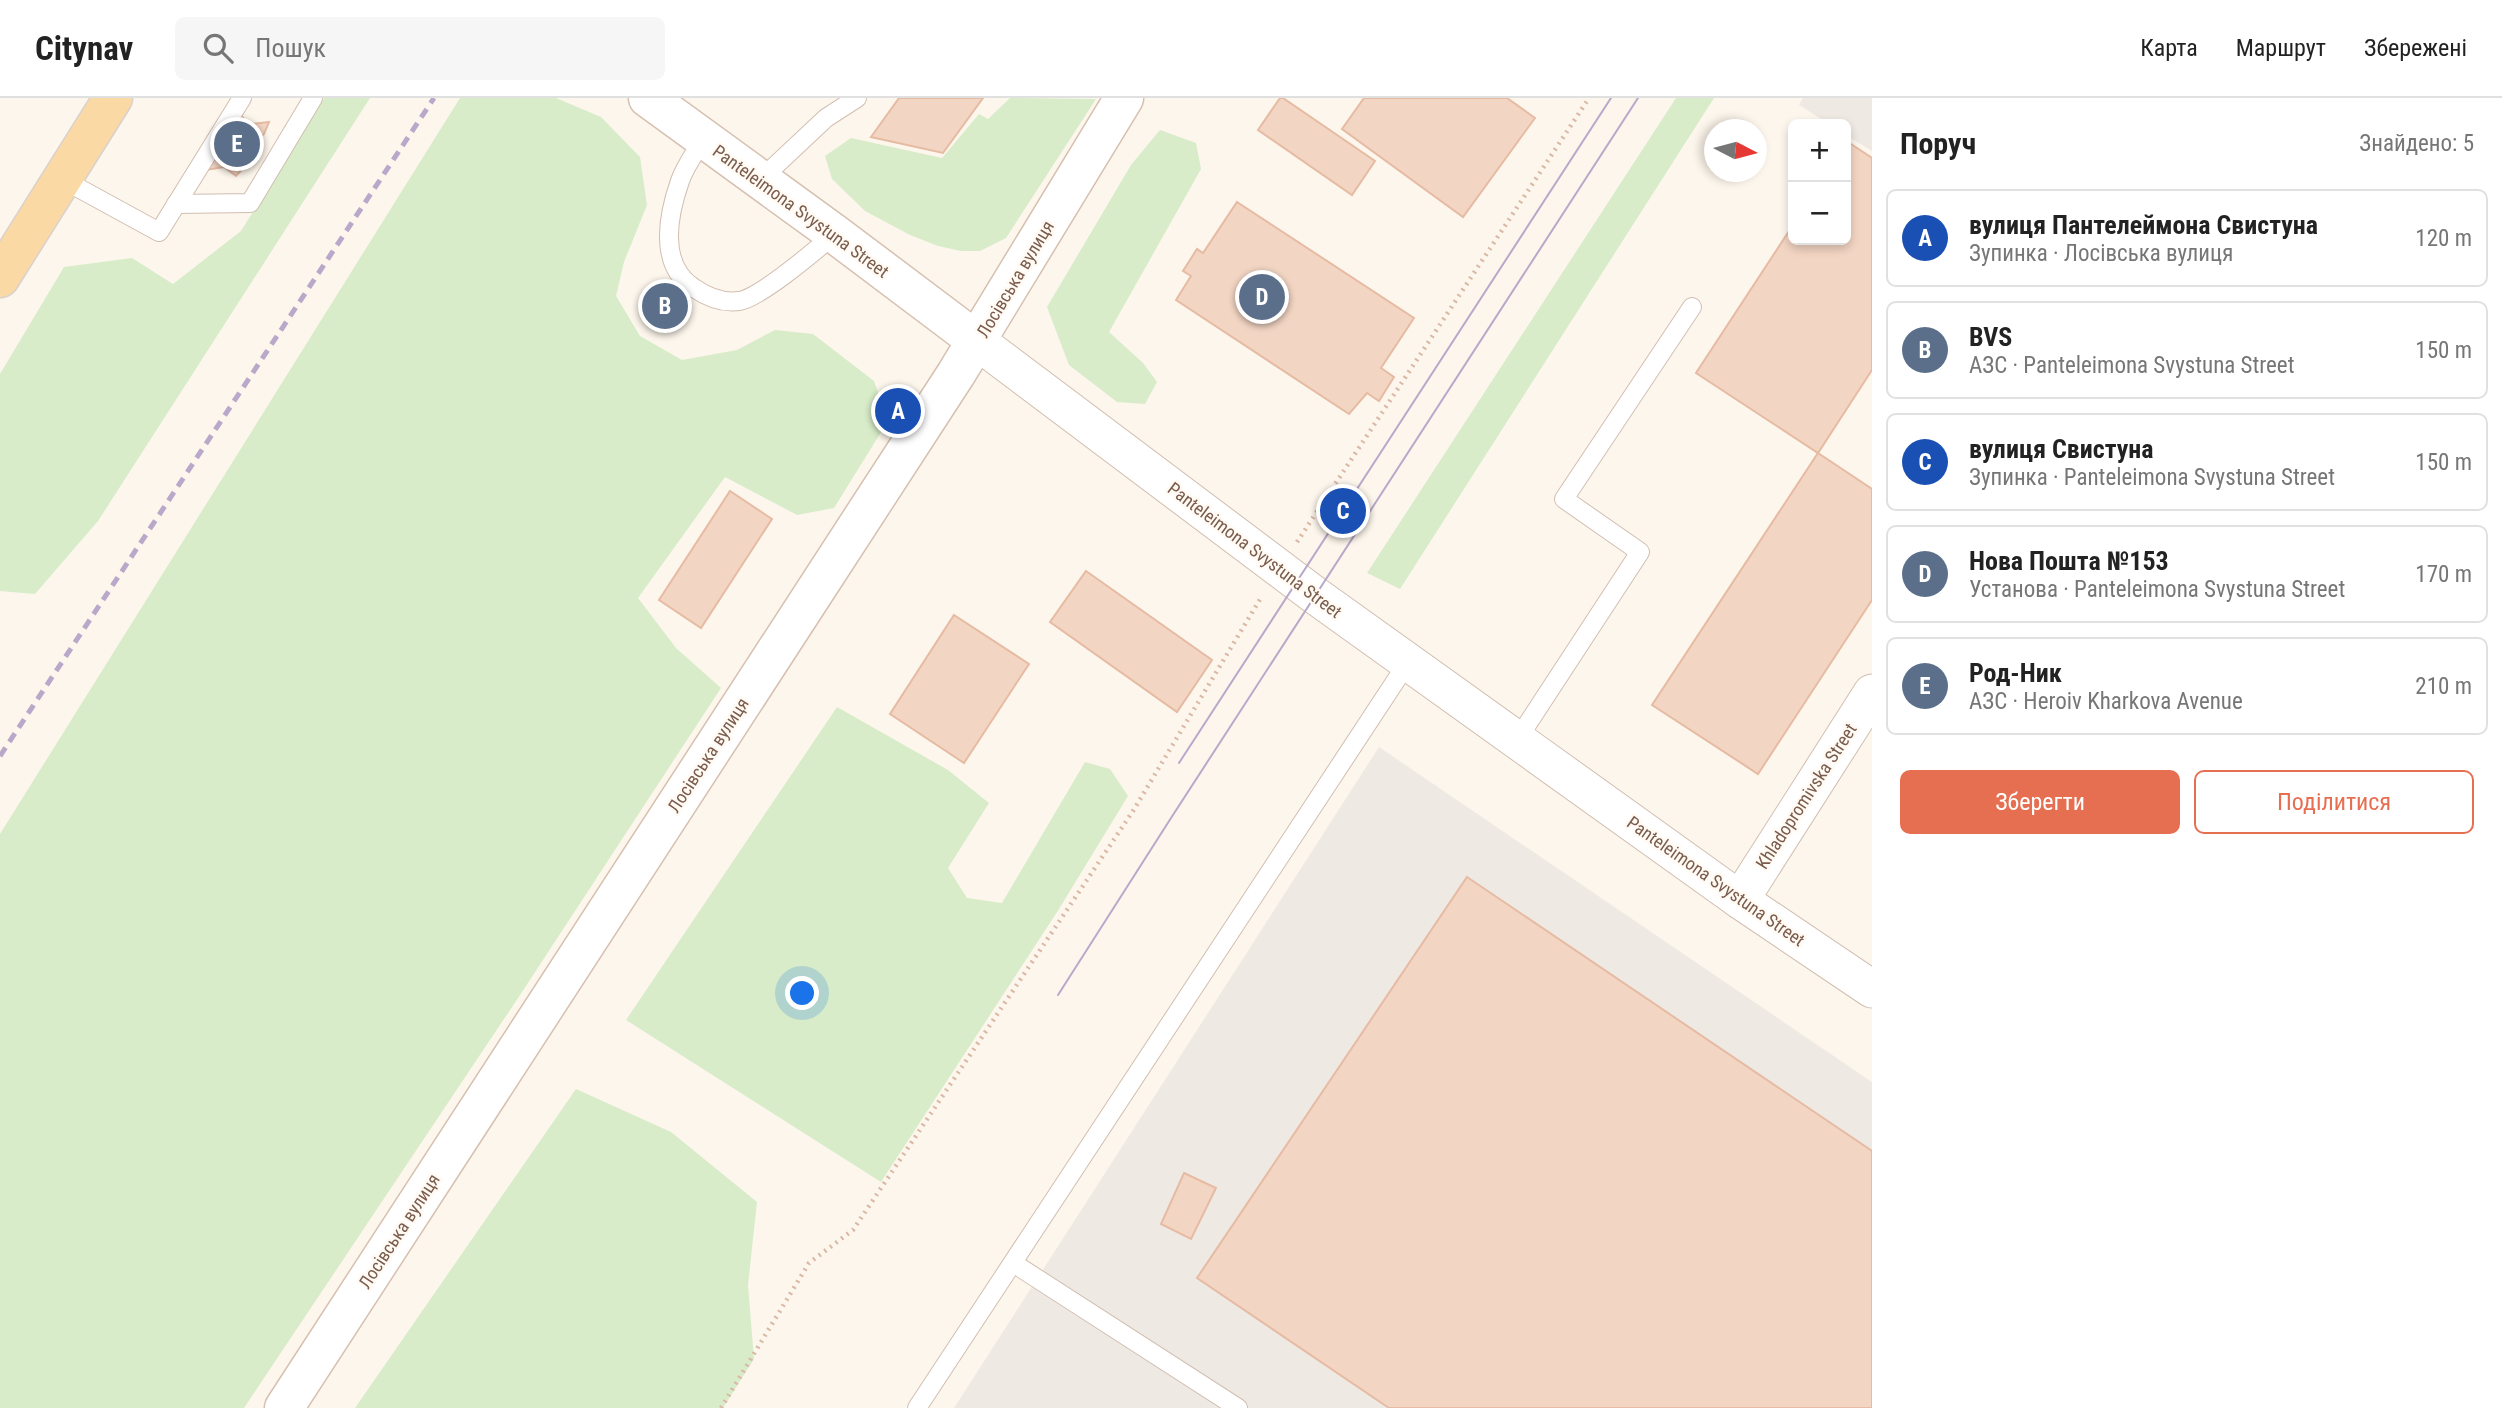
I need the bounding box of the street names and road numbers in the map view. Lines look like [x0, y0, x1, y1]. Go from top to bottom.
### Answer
street label: Panteleimona Svystuna Street [709, 140, 893, 282]
street label: Лосівська вулиця [972, 217, 1058, 341]
street label: Panteleimona Svystuna Street [1164, 478, 1346, 622]
street label: Лосівська вулиця [663, 694, 753, 816]
street label: Khladopromivska Street [1751, 719, 1861, 873]
street label: Panteleimona Svystuna Street [1623, 812, 1809, 950]
street label: Лосівська вулиця [354, 1170, 444, 1292]

